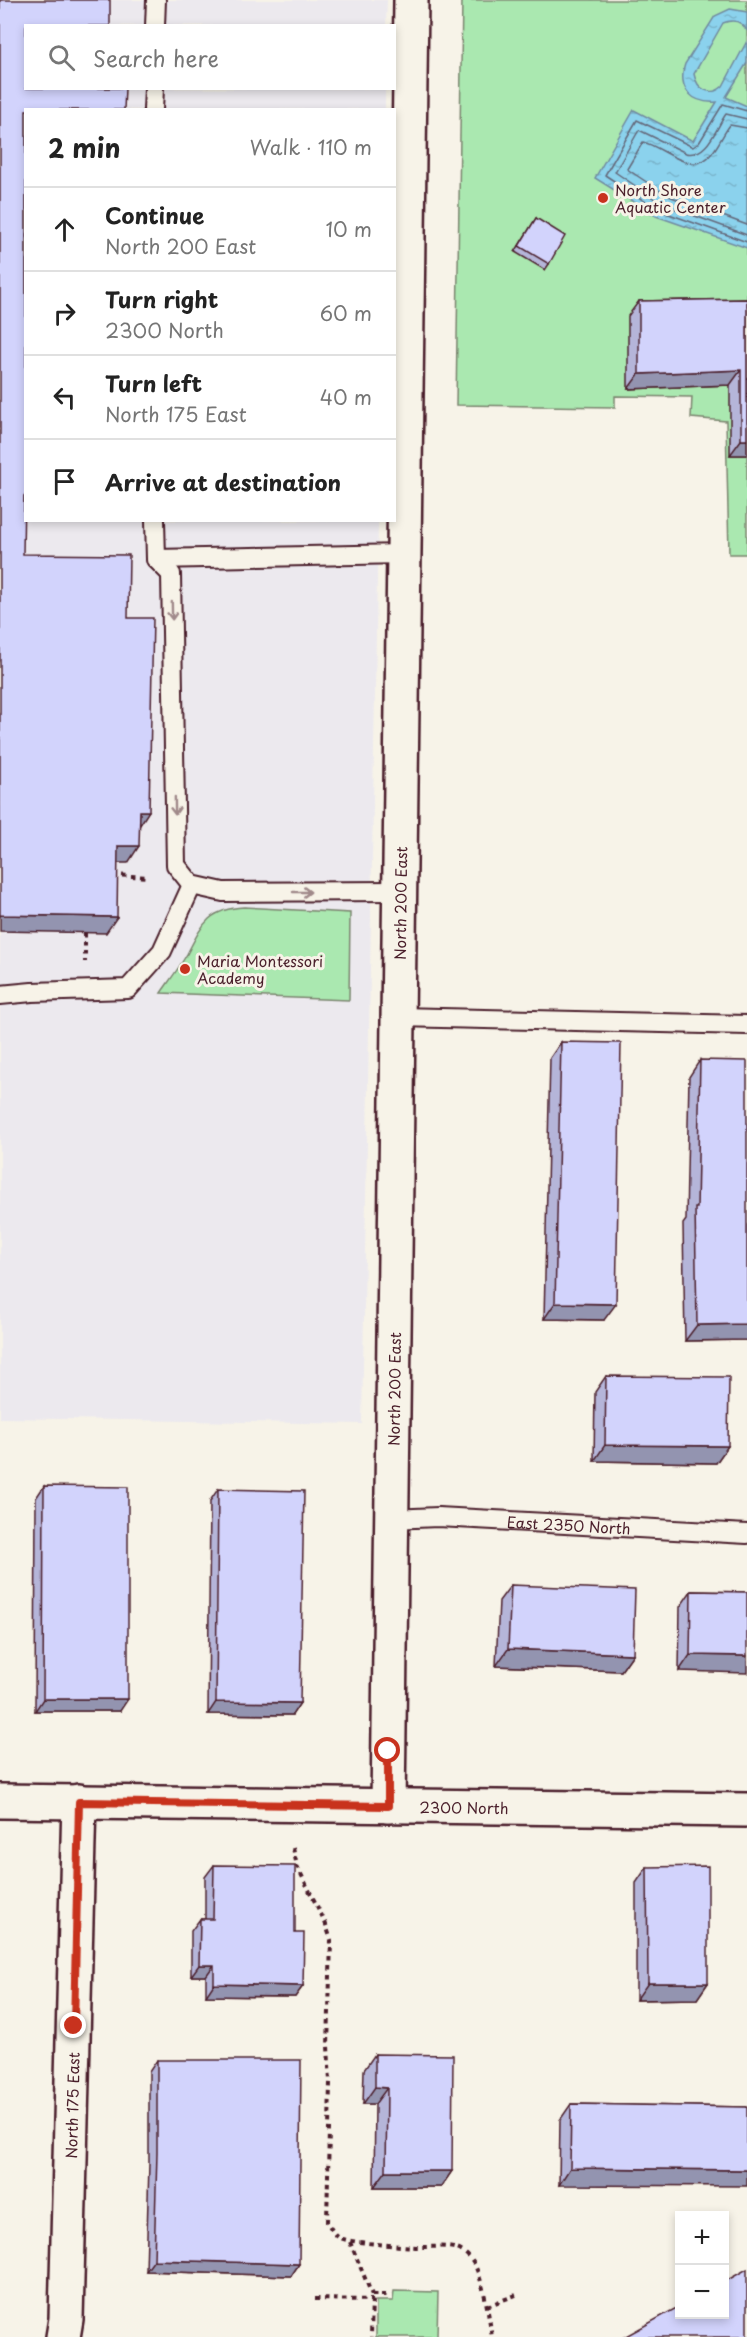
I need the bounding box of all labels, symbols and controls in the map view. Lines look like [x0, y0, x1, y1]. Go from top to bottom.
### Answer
search box [24, 24, 396, 90]
icon: search [45, 41, 78, 74]
text: Search here [93, 41, 219, 74]
text: 2 min [48, 128, 121, 167]
text: Walk · 110 m [250, 132, 372, 162]
place label: North Shore Aquatic Center [615, 178, 727, 218]
marker: North Shore Aquatic Center [596, 191, 610, 205]
text: Continue [105, 198, 204, 231]
icon: ahead [48, 213, 81, 246]
text: 10 m [325, 214, 372, 244]
text: North 200 East [105, 231, 256, 261]
text: Turn right [105, 282, 218, 315]
icon: right [48, 297, 81, 330]
text: 60 m [320, 298, 372, 328]
text: 2300 North [105, 315, 224, 345]
text: Turn left [105, 366, 202, 399]
icon: left [48, 381, 81, 414]
text: 40 m [320, 382, 372, 412]
text: North 175 East [105, 399, 247, 429]
icon: arrive [48, 465, 81, 498]
text: Arrive at destination [105, 465, 341, 498]
one-way arrow [166, 600, 178, 620]
one-way arrow [169, 795, 181, 815]
street label: North 200 East [387, 846, 412, 960]
one-way arrow [291, 886, 311, 898]
place label: Maria Montessori Academy [197, 949, 323, 989]
marker: Maria Montessori Academy [178, 962, 192, 976]
street label: North 200 East [381, 1332, 406, 1446]
street label: East 2350 North [506, 1509, 631, 1539]
route start [374, 1737, 400, 1763]
street label: 2300 North [419, 1795, 509, 1819]
route end [60, 2012, 86, 2038]
street label: North 175 East [59, 2052, 84, 2159]
map controls [675, 2211, 729, 2319]
button: + [675, 2211, 729, 2265]
button: − [675, 2265, 729, 2319]

